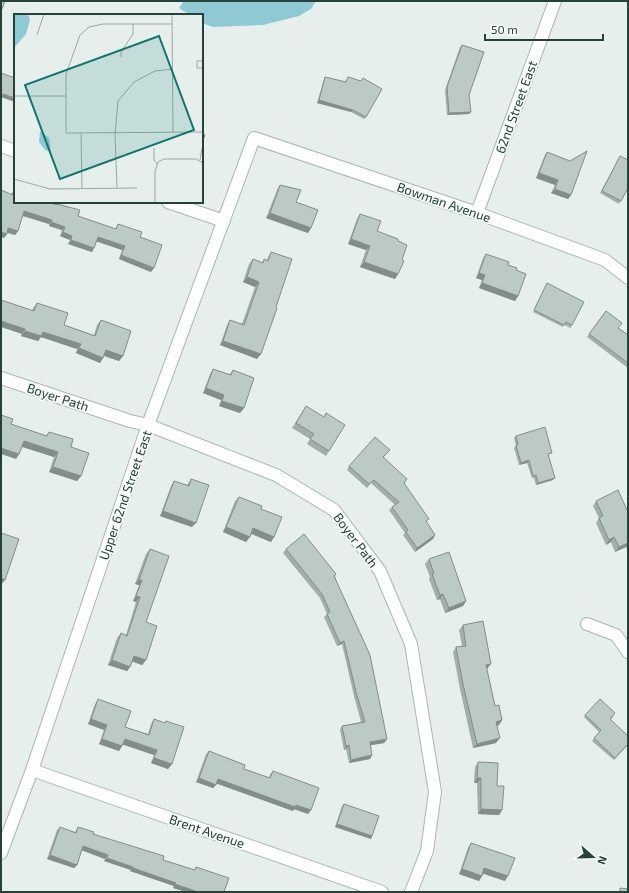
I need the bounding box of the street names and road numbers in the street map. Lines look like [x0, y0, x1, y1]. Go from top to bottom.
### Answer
street label: 62nd Street East [492, 58, 540, 156]
street label: Bowman Avenue [395, 178, 493, 226]
street label: Boyer Path [25, 379, 91, 415]
street label: Upper 62nd Street East [95, 428, 155, 562]
street label: Boyer Path [330, 510, 382, 570]
street label: Brent Avenue [167, 811, 247, 851]

